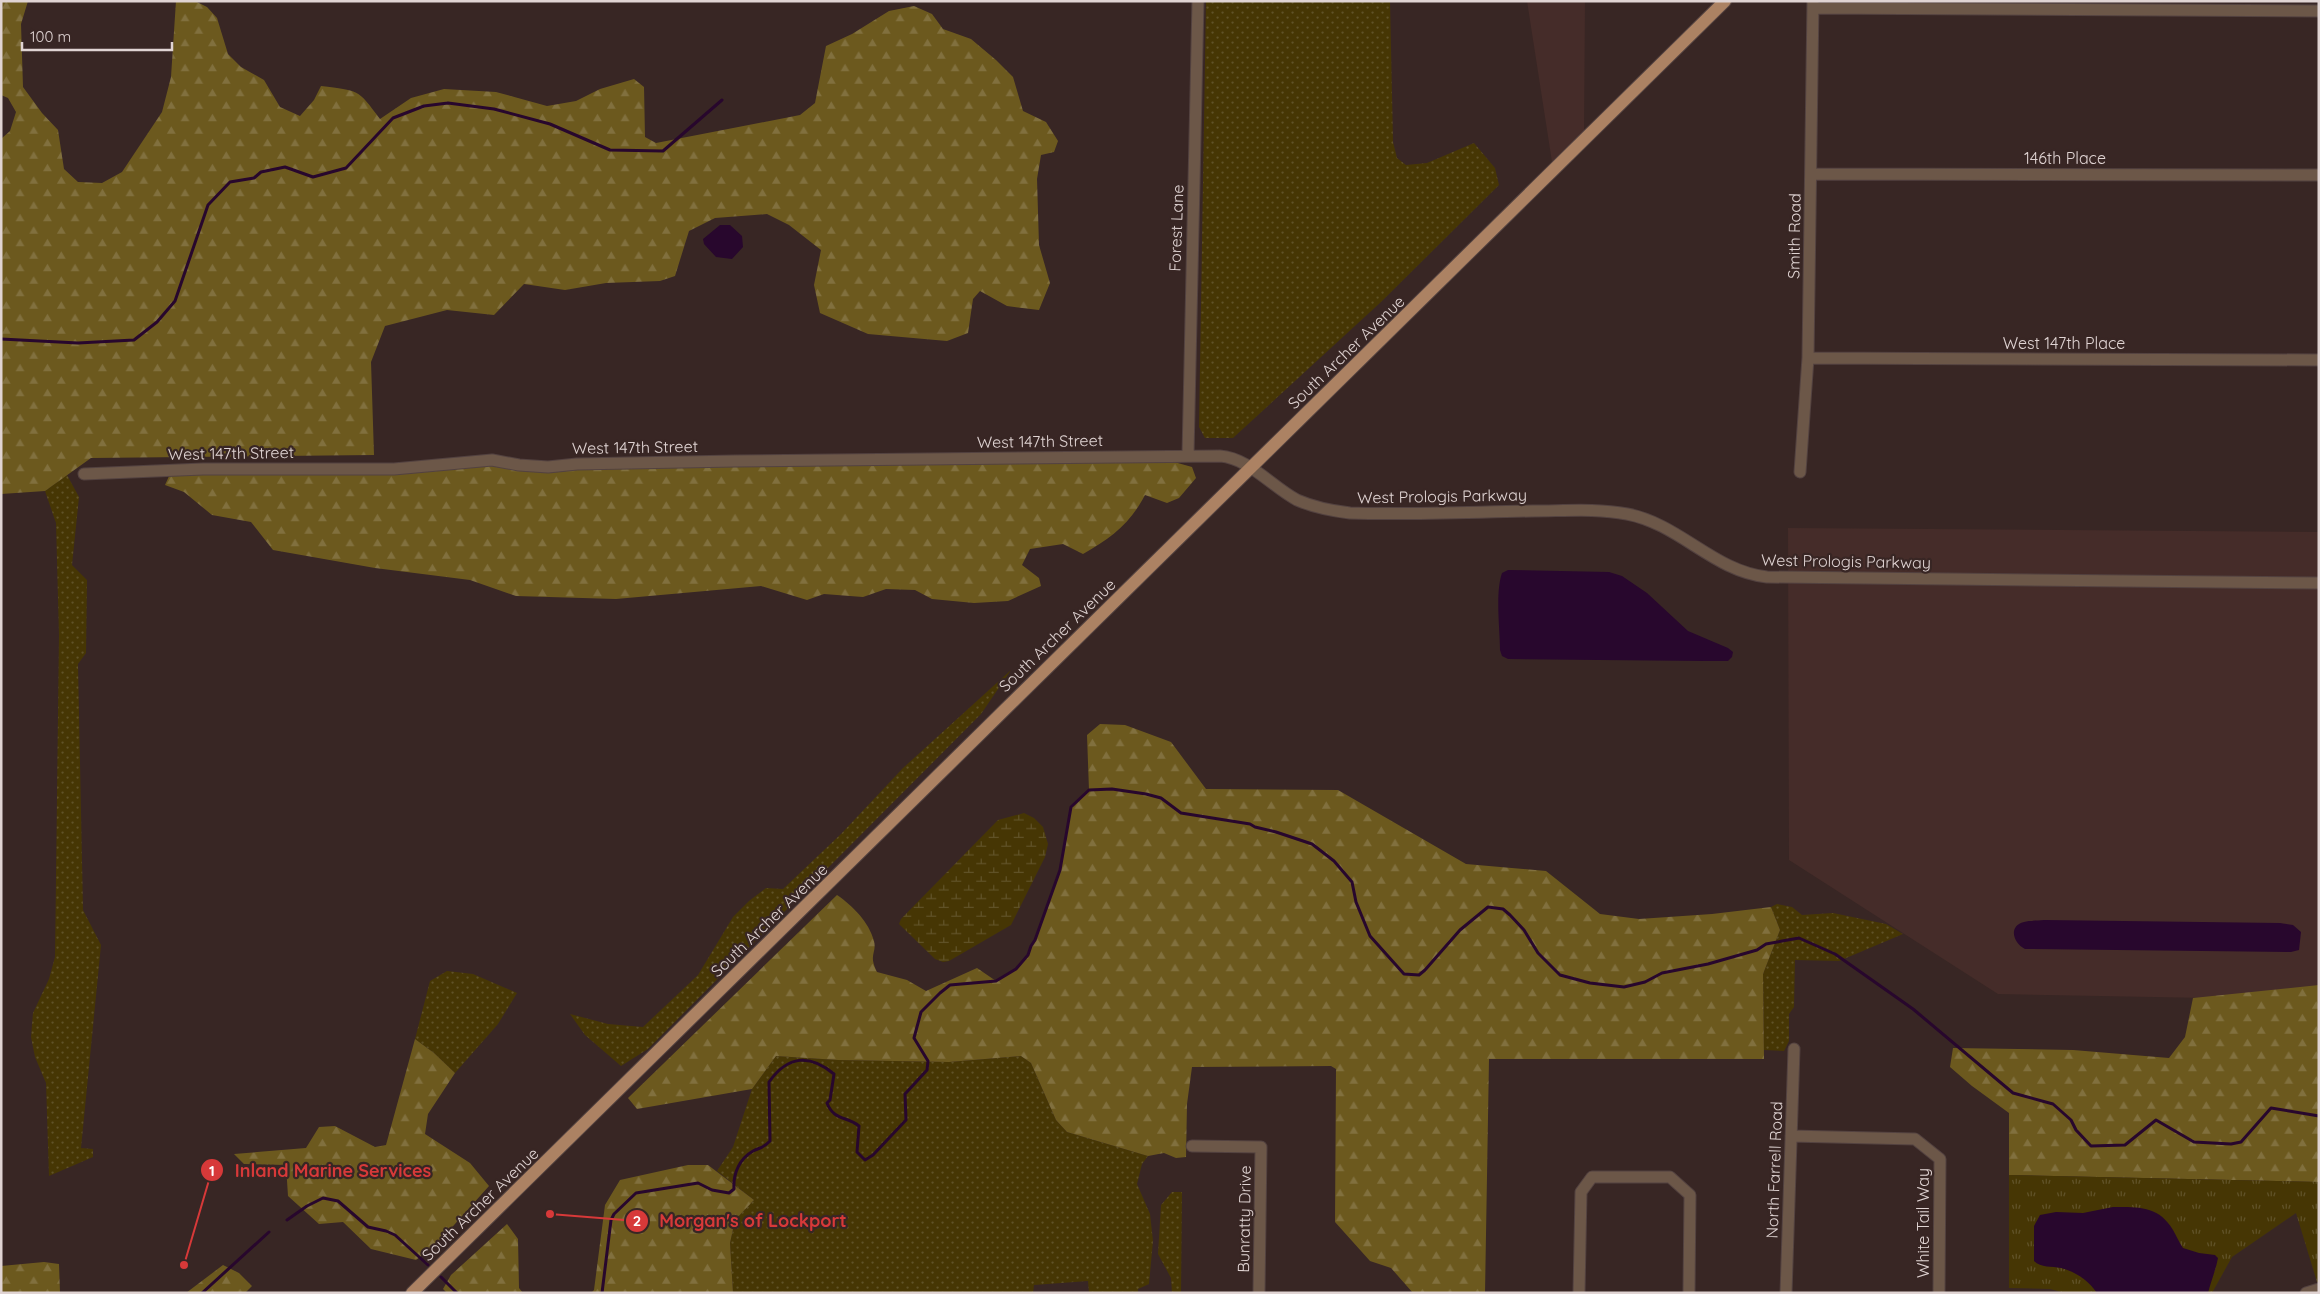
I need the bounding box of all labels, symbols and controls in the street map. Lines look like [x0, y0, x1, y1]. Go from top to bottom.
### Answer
scale bar [22, 20, 172, 52]
text: 100 m [30, 27, 71, 46]
street label: 146th Place [2024, 148, 2106, 168]
street label: Forest Lane [1164, 184, 1188, 272]
street label: Smith Road [1783, 193, 1805, 279]
street label: South Archer Avenue [1283, 291, 1409, 413]
street label: West 147th Place [2003, 333, 2125, 353]
street label: West 147th Street [977, 430, 1103, 452]
street label: West 147th Street [572, 436, 698, 458]
street label: West 147th Street [168, 442, 294, 464]
street label: West Prologis Parkway [1357, 485, 1527, 507]
street label: West Prologis Parkway [1761, 550, 1931, 572]
street label: South Archer Avenue [994, 574, 1120, 696]
street label: South Archer Avenue [706, 859, 832, 981]
street label: North Farrell Road [1762, 1101, 1786, 1239]
street label: South Archer Avenue [417, 1143, 543, 1265]
callout: Inland Marine Services [200, 1154, 441, 1187]
text: Inland Marine Services [235, 1159, 432, 1182]
text: 1 [209, 1161, 215, 1180]
street label: Bunratty Drive [1233, 1165, 1255, 1273]
street label: White Tail Way [1913, 1168, 1933, 1278]
callout: Morgan's of Lockport [624, 1204, 857, 1237]
text: Morgan's of Lockport [659, 1209, 847, 1232]
text: 2 [633, 1211, 641, 1230]

